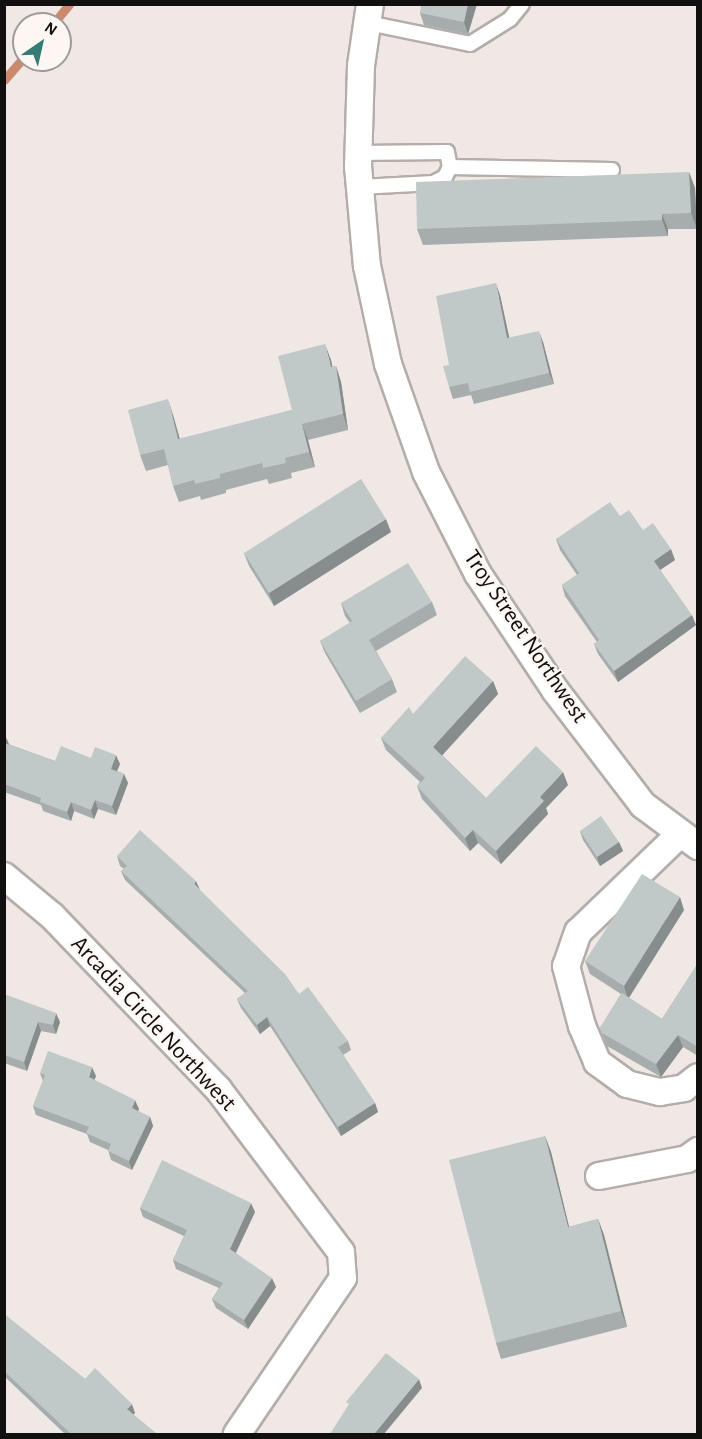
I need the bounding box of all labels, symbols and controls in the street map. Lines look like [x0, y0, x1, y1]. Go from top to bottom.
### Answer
north arrow [12, 12, 72, 72]
text: N [42, 19, 60, 38]
street label: Troy Street Northwest [456, 545, 594, 729]
street label: Arcadia Circle Northwest [64, 930, 242, 1118]

